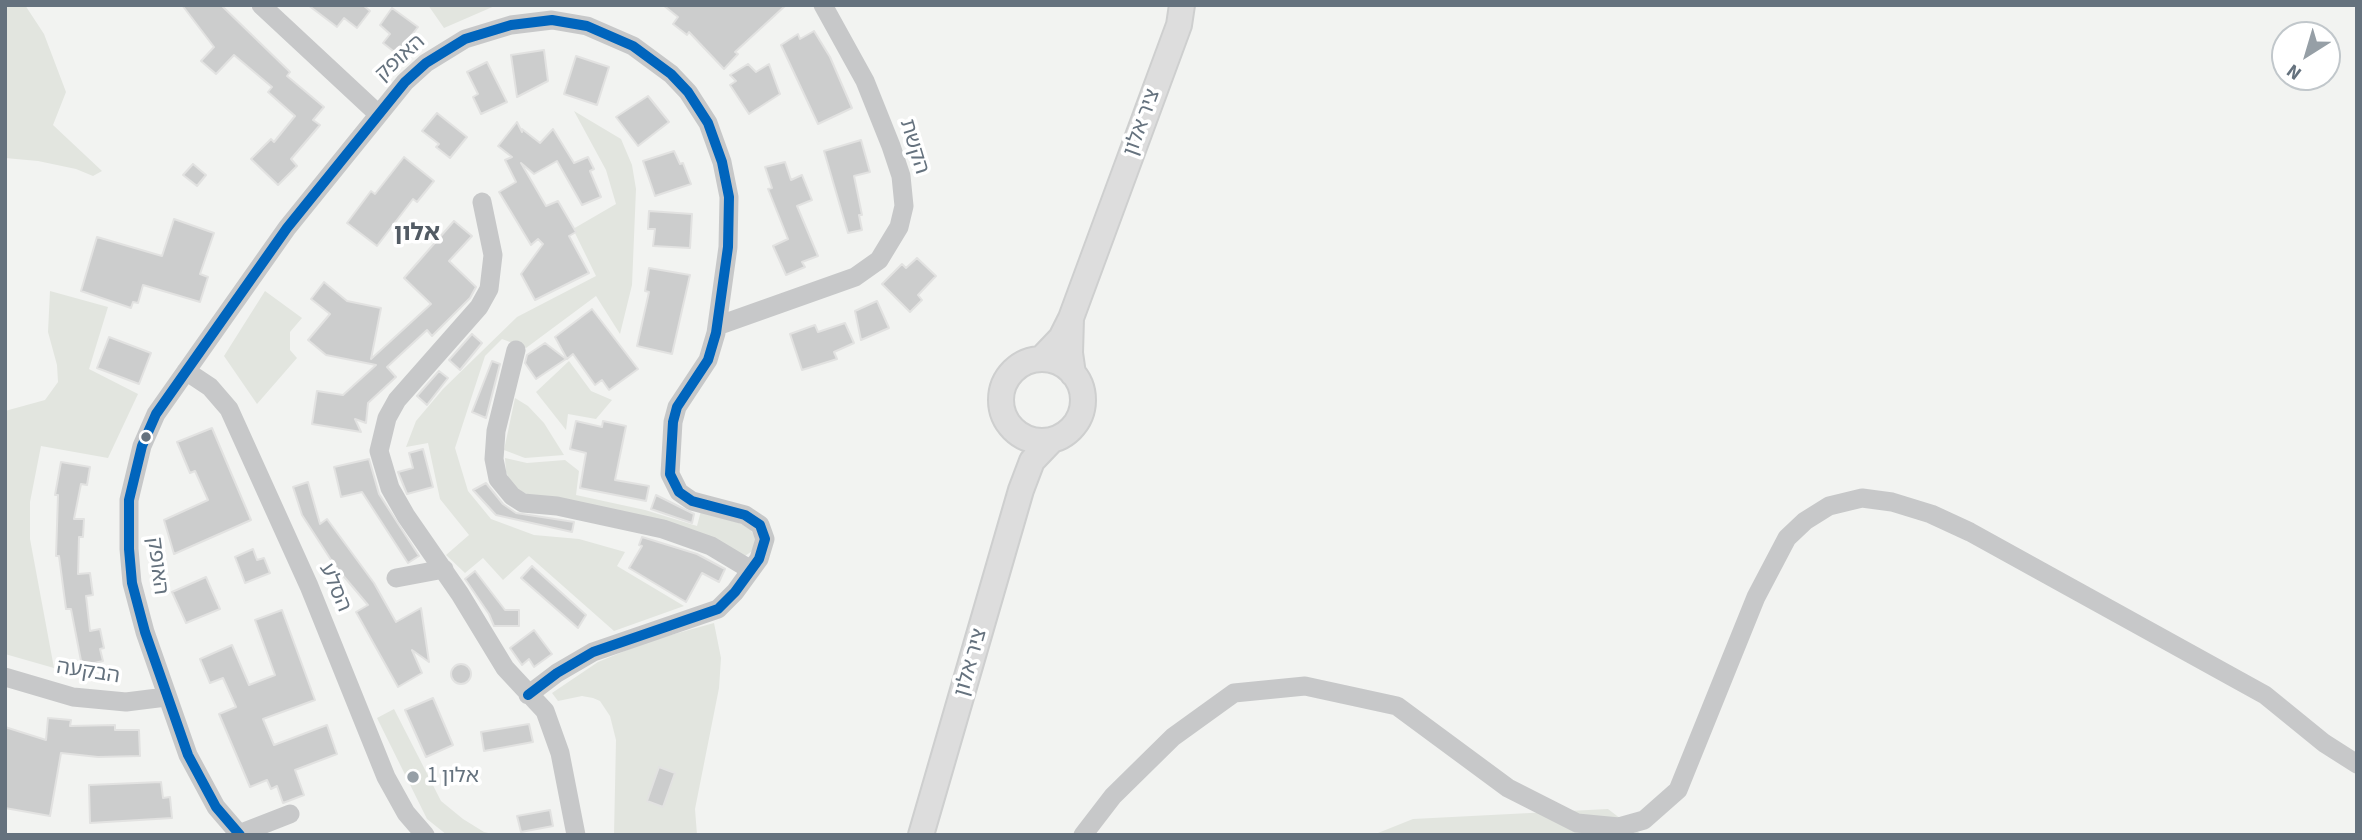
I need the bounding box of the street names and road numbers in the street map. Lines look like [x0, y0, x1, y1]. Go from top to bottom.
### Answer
street label: האופק [371, 30, 431, 88]
street label: ציר אלון [1119, 86, 1167, 160]
street label: הקשת [893, 117, 933, 177]
street label: האופק [140, 536, 172, 596]
street label: הסלע [313, 560, 355, 616]
street label: ציר אלון [950, 626, 994, 700]
street label: הבקעה [54, 656, 122, 690]

